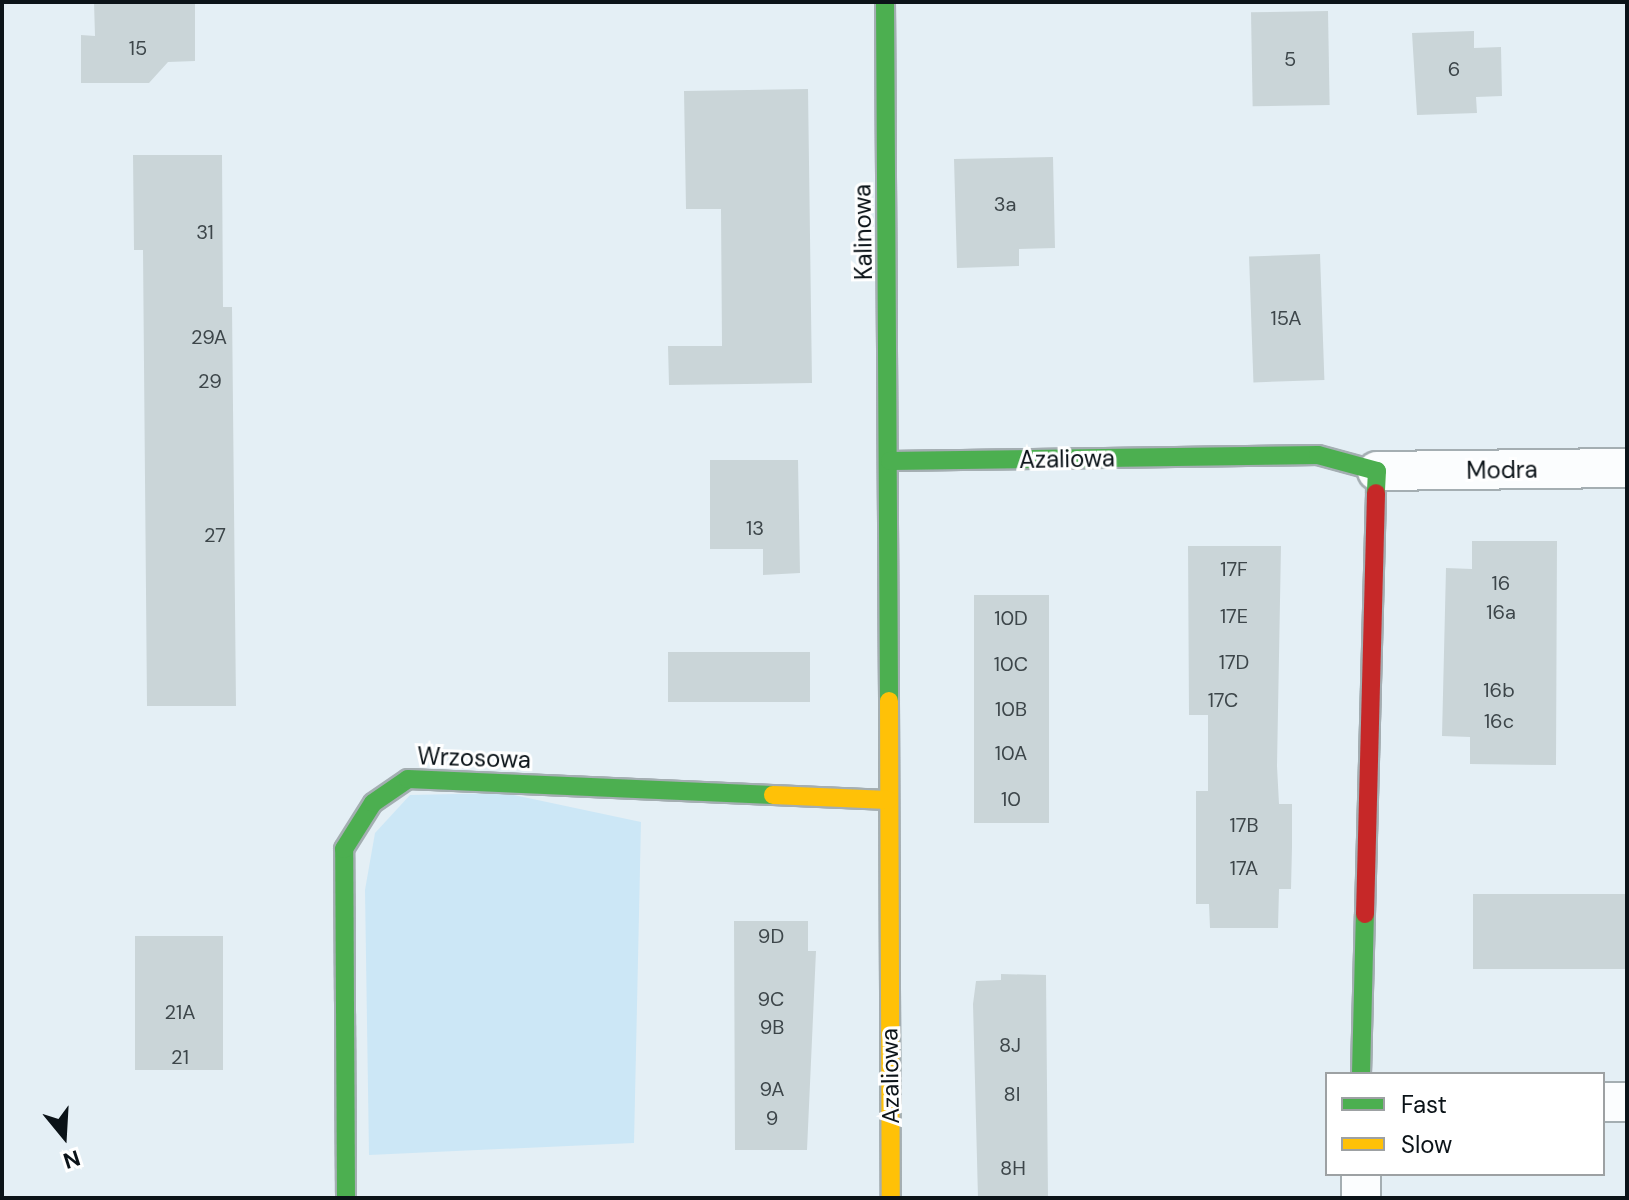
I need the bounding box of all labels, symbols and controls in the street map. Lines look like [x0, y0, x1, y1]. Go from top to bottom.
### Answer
house number: 15 [129, 36, 147, 60]
house number: 5 [1284, 47, 1296, 71]
house number: 6 [1448, 57, 1460, 81]
street label: Kalinowa [848, 184, 878, 280]
house number: 3a [994, 192, 1016, 216]
house number: 31 [196, 220, 214, 244]
house number: 15A [1271, 306, 1301, 330]
house number: 29A [191, 325, 227, 349]
house number: 29 [198, 369, 222, 393]
street label: Azaliowa [1019, 444, 1115, 474]
street label: Modra [1466, 455, 1538, 485]
house number: 13 [746, 516, 764, 540]
house number: 27 [204, 523, 226, 547]
house number: 17F [1220, 557, 1248, 581]
house number: 16 [1492, 571, 1510, 595]
house number: 16a [1486, 600, 1516, 624]
house number: 17E [1220, 604, 1248, 628]
house number: 10D [994, 606, 1028, 630]
house number: 17D [1219, 650, 1249, 674]
house number: 10C [994, 652, 1028, 676]
house number: 16b [1483, 678, 1515, 702]
house number: 17C [1208, 688, 1238, 712]
house number: 10B [995, 697, 1027, 721]
house number: 16c [1484, 709, 1514, 733]
house number: 10A [995, 741, 1027, 765]
street label: Wrzosowa [417, 742, 531, 774]
house number: 10 [1001, 787, 1021, 811]
house number: 17B [1230, 813, 1258, 837]
house number: 17A [1230, 856, 1258, 880]
house number: 9D [758, 924, 784, 948]
house number: 9C [758, 987, 784, 1011]
house number: 21A [164, 1000, 196, 1024]
house number: 9B [760, 1015, 784, 1039]
street label: Azaliowa [875, 1028, 905, 1124]
house number: 8J [999, 1033, 1021, 1057]
house number: 21 [171, 1045, 189, 1069]
legend [1325, 1072, 1605, 1176]
house number: 9A [760, 1077, 784, 1101]
house number: 8I [1004, 1082, 1020, 1106]
text: Fast [1401, 1089, 1447, 1120]
north arrow [24, 1096, 104, 1176]
house number: 9 [766, 1106, 778, 1130]
text: Slow [1401, 1129, 1452, 1160]
text: N [59, 1143, 84, 1176]
house number: 8H [1000, 1156, 1026, 1180]

